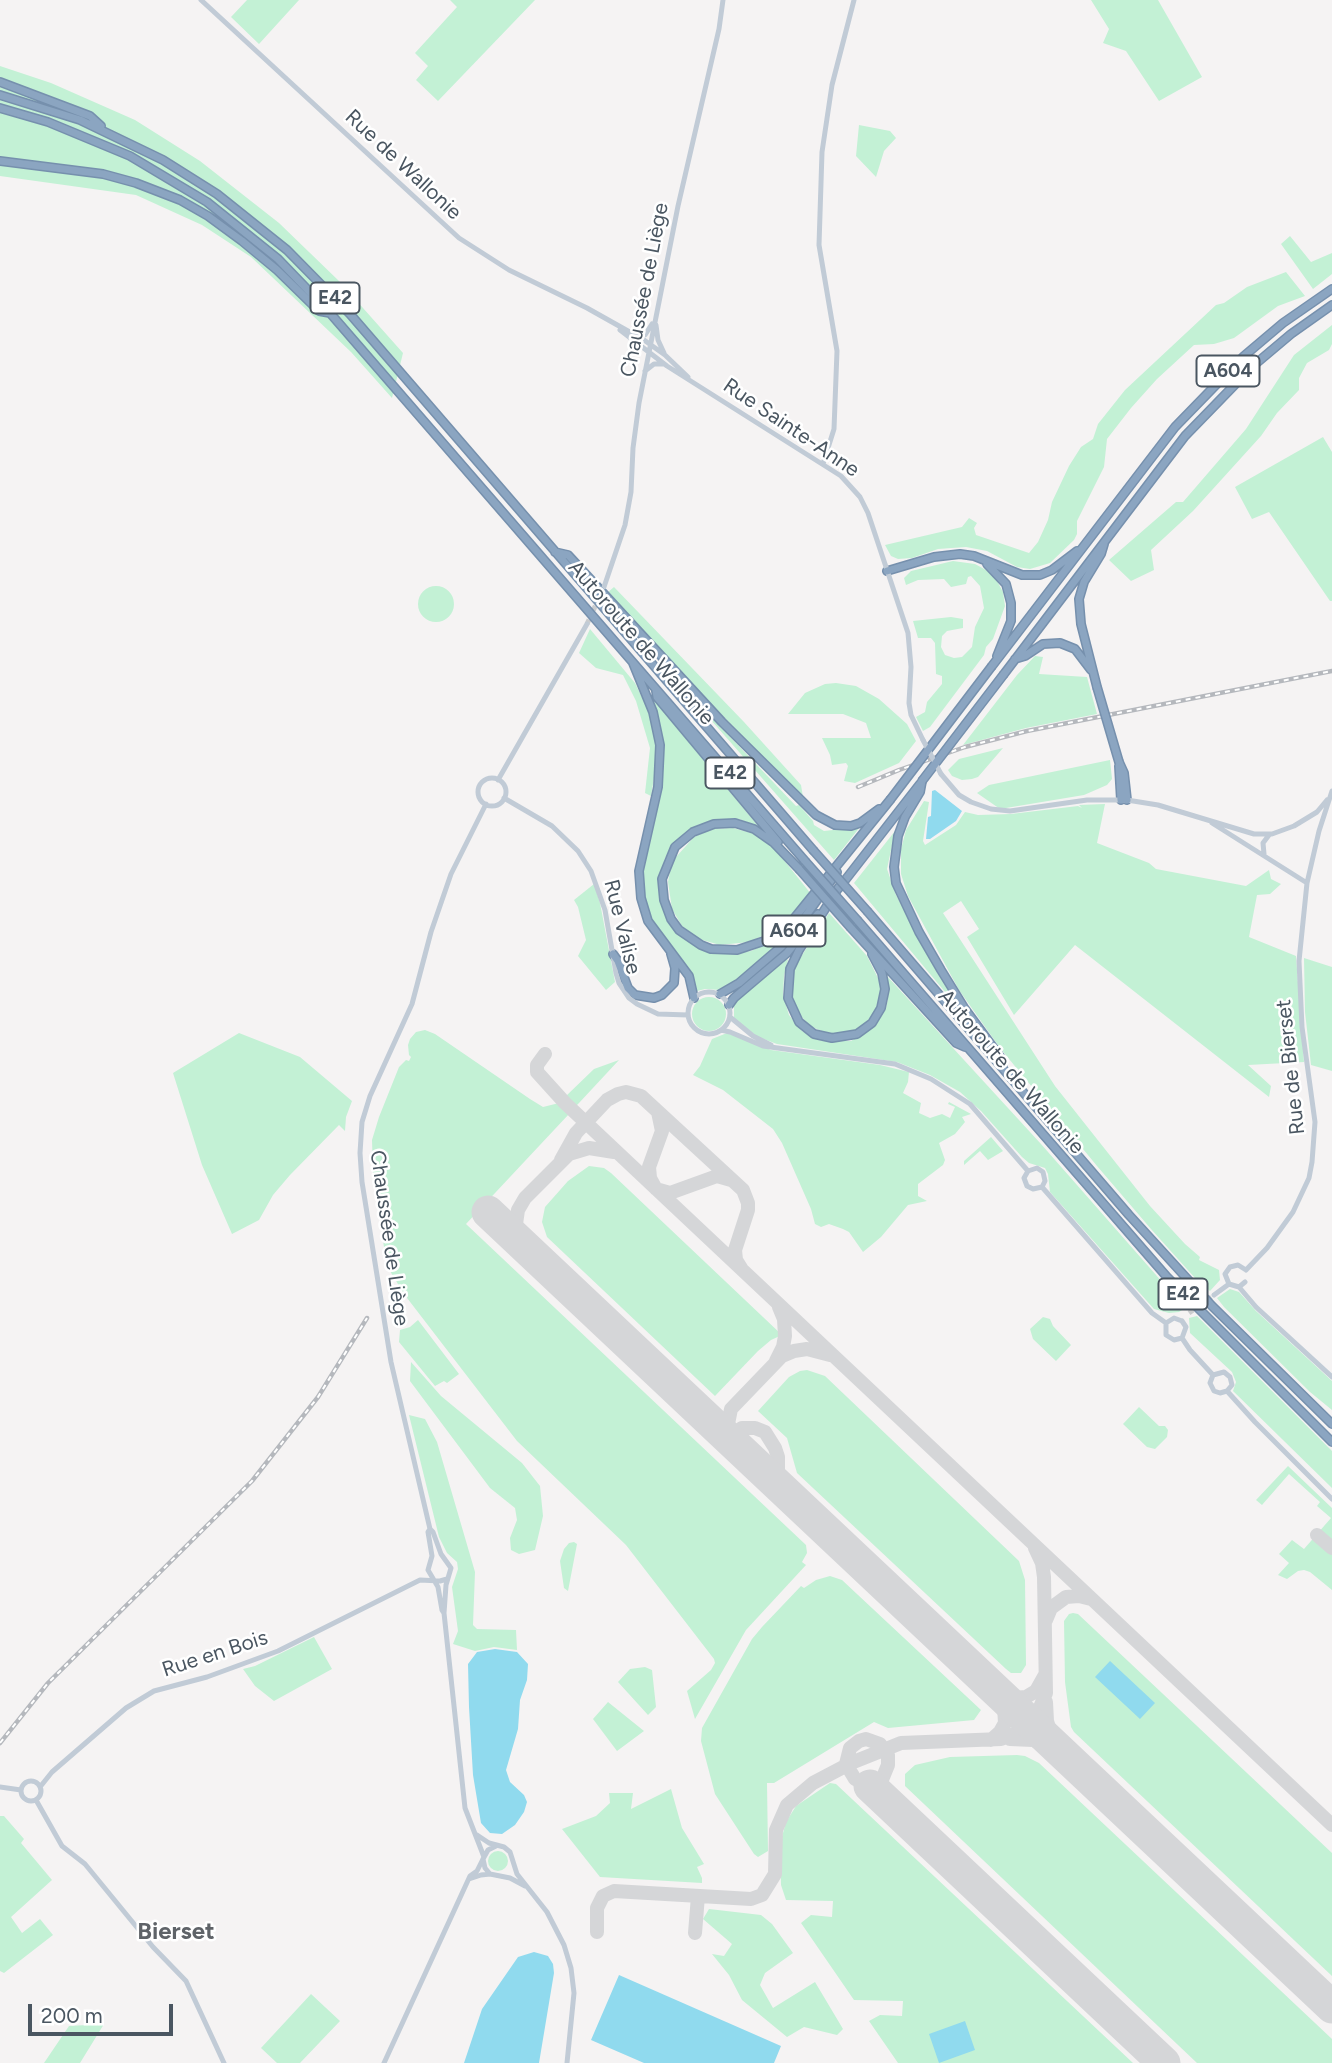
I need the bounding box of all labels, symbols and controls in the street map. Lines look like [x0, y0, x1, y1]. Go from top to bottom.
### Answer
street label: Rue de Wallonie [340, 105, 466, 225]
street label: Chaussée de Liège [616, 201, 674, 379]
road number: E42 [310, 282, 360, 314]
road number: A604 [1196, 356, 1260, 386]
street label: Rue Sainte-Anne [718, 373, 864, 483]
street label: Autoroute de Wallonie [563, 555, 719, 731]
road number: E42 [706, 758, 754, 788]
street label: Rue Valise [598, 877, 646, 977]
road number: A604 [762, 916, 826, 946]
street label: Autoroute de Wallonie [933, 984, 1089, 1160]
street label: Rue de Bierset [1271, 998, 1311, 1136]
street label: Chaussée de Liège [364, 1149, 414, 1327]
road number: E42 [1158, 1278, 1208, 1310]
street label: Rue en Bois [159, 1625, 271, 1683]
district label: Bierset [137, 1918, 215, 1946]
scale bar [32, 1990, 177, 2034]
text: 200 m [41, 2003, 103, 2028]

